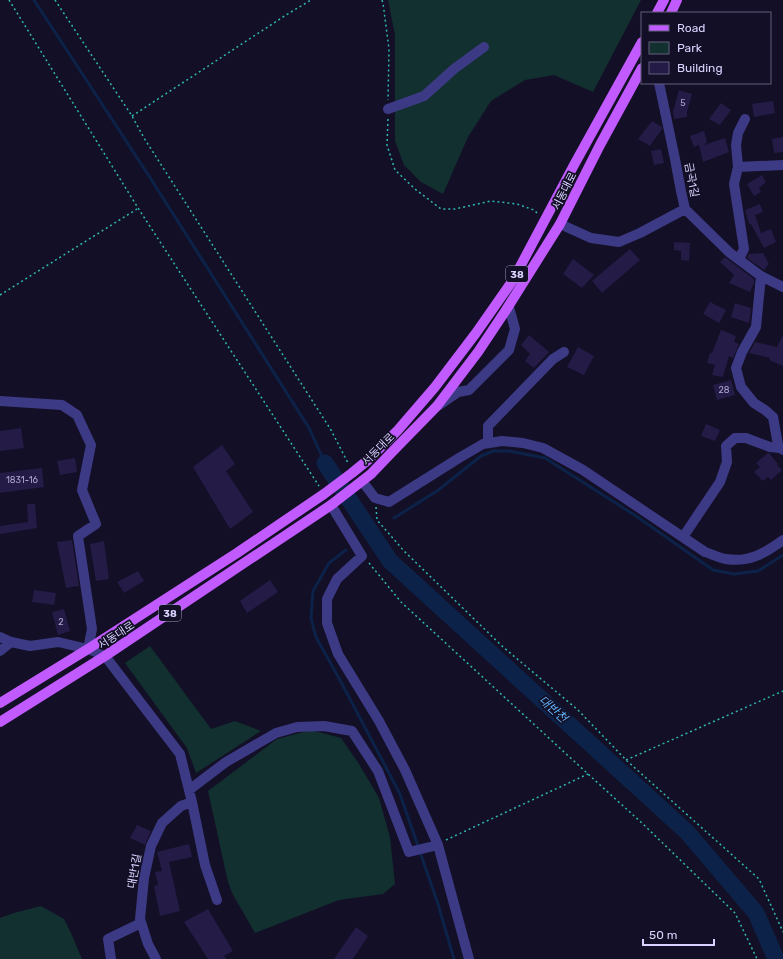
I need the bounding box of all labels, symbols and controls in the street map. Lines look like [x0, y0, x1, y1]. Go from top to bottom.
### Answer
legend [641, 12, 771, 84]
text: Road [677, 21, 705, 35]
text: Park [677, 41, 703, 55]
text: Building [677, 61, 723, 75]
house number: 5 [680, 98, 686, 108]
street label: 금곡1길 [682, 162, 701, 199]
street label: 서동대로 [549, 170, 579, 212]
road number: 38 [506, 266, 528, 282]
house number: 28 [718, 385, 730, 395]
street label: 서동대로 [359, 430, 397, 468]
house number: 1831-16 [6, 475, 39, 485]
road number: 38 [159, 605, 181, 621]
house number: 2 [58, 617, 64, 627]
street label: 서동대로 [96, 619, 137, 652]
water label: 대반천 [536, 693, 571, 727]
street label: 대반1길 [125, 853, 144, 889]
scale bar [643, 921, 714, 947]
text: 50 m [649, 928, 677, 942]

